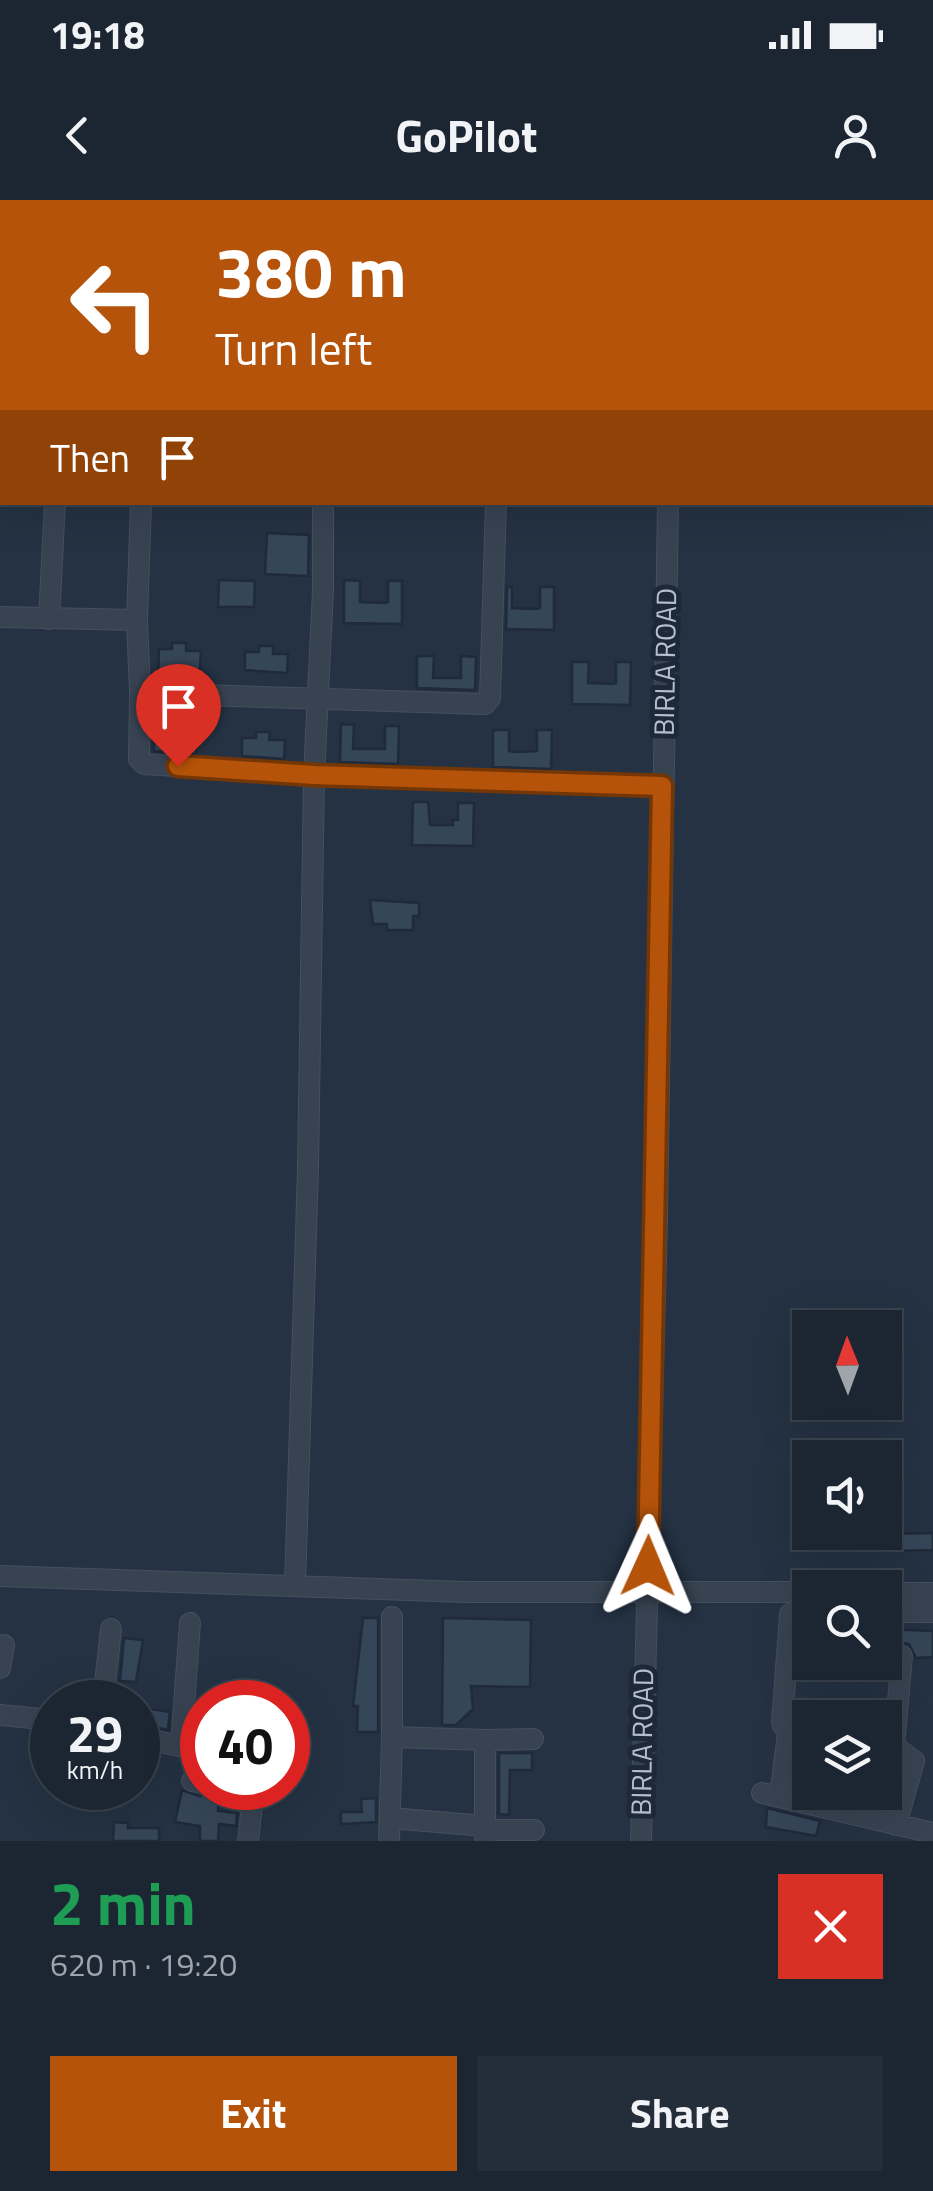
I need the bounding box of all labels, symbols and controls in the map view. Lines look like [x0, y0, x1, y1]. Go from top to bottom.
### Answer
text: 19:18 [50, 6, 145, 64]
text: GoPilot [396, 101, 537, 169]
icon: back [50, 108, 105, 163]
icon: person [828, 108, 883, 163]
text: 380 m [215, 218, 407, 324]
icon: left [50, 240, 180, 370]
text: Turn left [215, 314, 372, 382]
text: Then [50, 429, 130, 487]
icon: arrive [150, 430, 205, 485]
street label: BIRLA ROAD [642, 588, 687, 736]
pin [136, 664, 221, 767]
icon: arrive [151, 679, 206, 734]
north arrow [792, 1310, 902, 1420]
map controls [792, 1310, 902, 1810]
button: sound [792, 1440, 902, 1550]
position arrow [596, 1514, 700, 1618]
button: search [792, 1570, 902, 1680]
street label: BIRLA ROAD [619, 1668, 664, 1816]
speed limit sign: 40 [180, 1680, 310, 1810]
text: 29 [67, 1695, 123, 1771]
button: layers [792, 1700, 902, 1810]
text: km/h [67, 1751, 123, 1789]
text: 2 min [50, 1857, 196, 1948]
button: close [778, 1874, 883, 1979]
text: 620 m · 19:20 [50, 1940, 237, 1988]
button: Exit [50, 2056, 457, 2171]
button: Share [477, 2056, 883, 2171]

